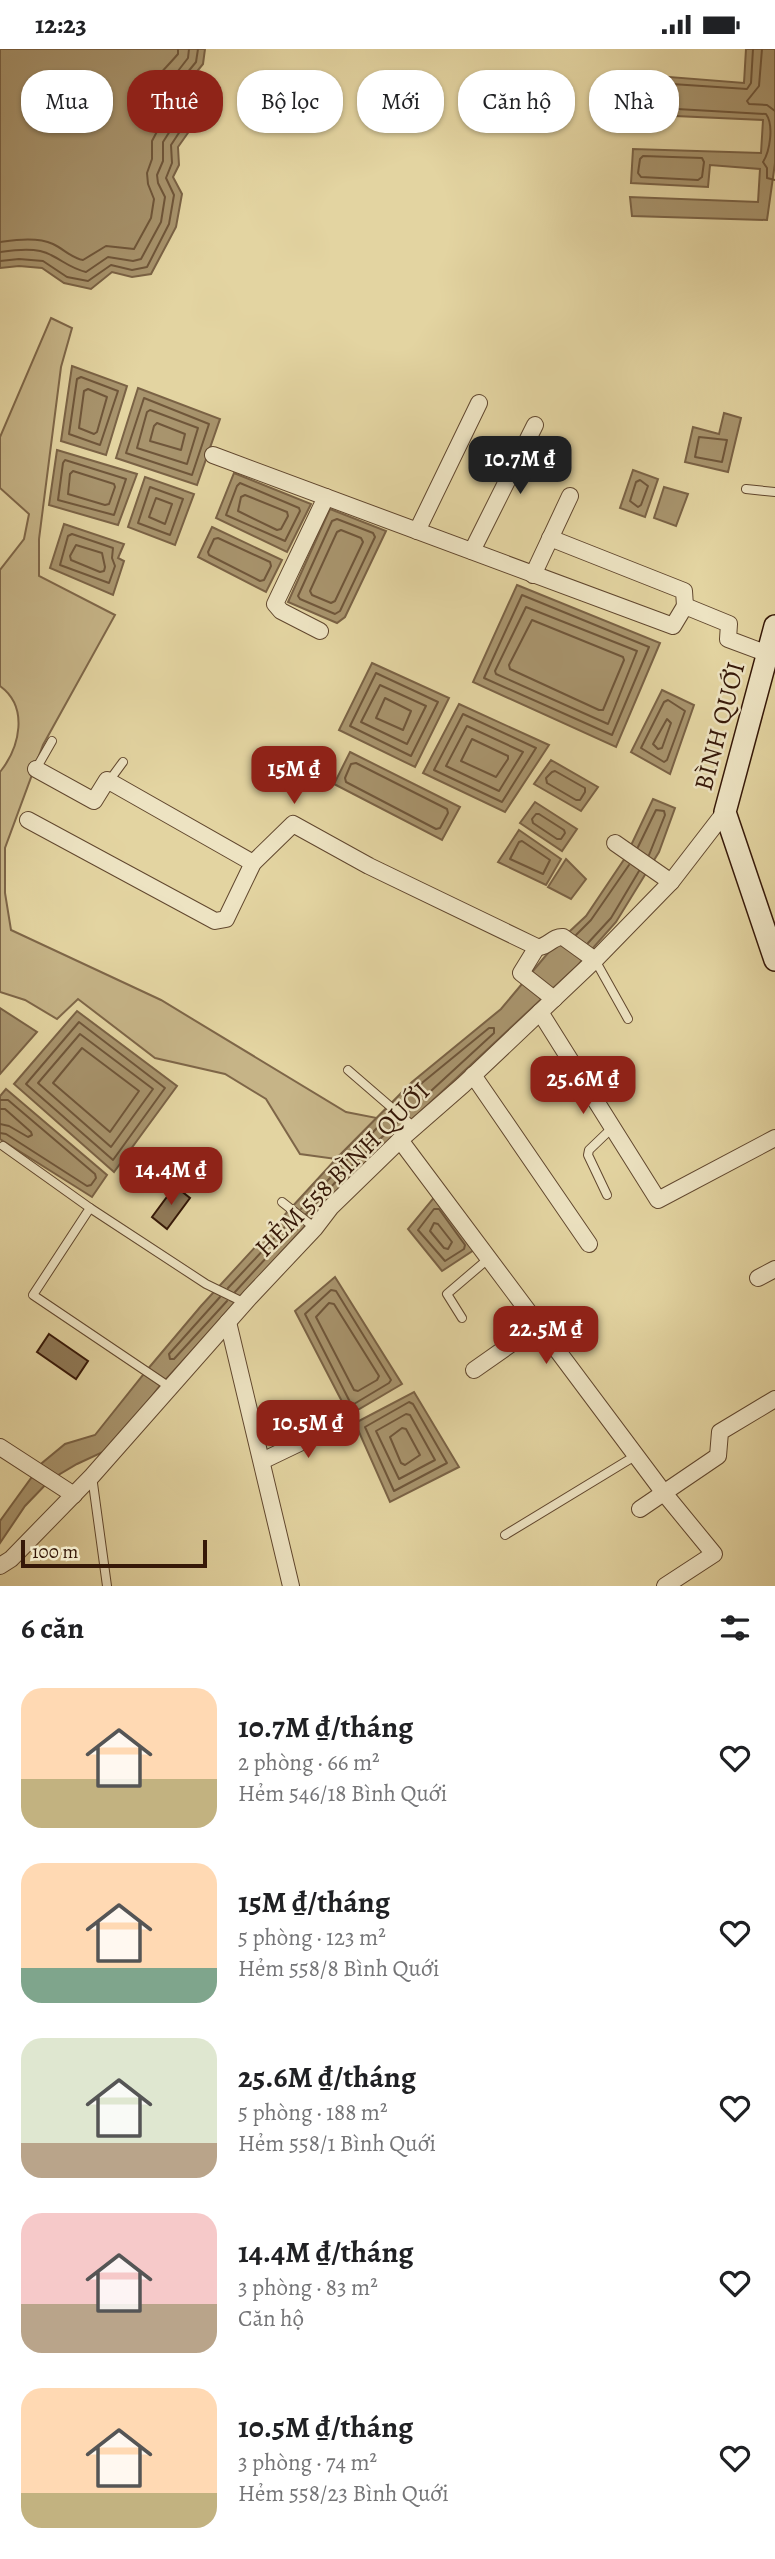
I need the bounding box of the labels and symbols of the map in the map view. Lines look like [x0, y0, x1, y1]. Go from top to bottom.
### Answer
pin: 10.7M ₫ [455, 437, 585, 496]
street label: BÌNH QUỚI [686, 658, 753, 794]
pin: 15M ₫ [245, 747, 343, 806]
pin: 25.6M ₫ [518, 1056, 648, 1116]
street label: HẺM 558 BÌNH QUỚI [247, 1074, 437, 1264]
pin: 14.4M ₫ [106, 1147, 236, 1207]
pin: 22.5M ₫ [481, 1307, 611, 1366]
pin: 10.5M ₫ [243, 1401, 373, 1460]
scale bar [21, 1537, 206, 1569]

